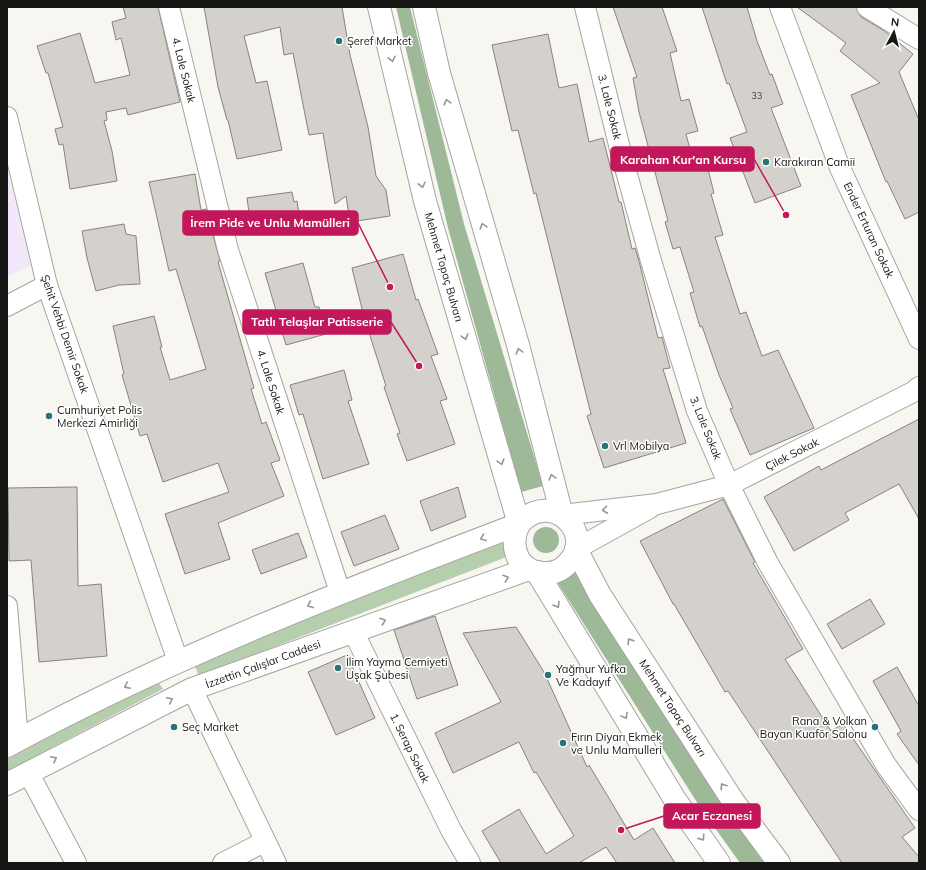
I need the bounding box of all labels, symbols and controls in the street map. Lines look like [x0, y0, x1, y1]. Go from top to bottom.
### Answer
north arrow [874, 12, 914, 52]
text: N [890, 15, 900, 30]
place label: Şeref Market [347, 34, 412, 48]
street label: 4. Lale Sokak [169, 36, 199, 105]
marker: Şeref Market [334, 36, 344, 46]
one-way arrow [387, 55, 395, 62]
street label: 3. Lale Sokak [595, 73, 625, 142]
house number: 33 [752, 90, 762, 101]
one-way arrow [443, 98, 452, 105]
callout: Karahan Kur'an Kursu [611, 147, 754, 171]
text: Karahan Kur'an Kursu [620, 152, 746, 167]
place label: Karakıran Camii [774, 155, 855, 169]
marker: Karakıran Camii [761, 157, 771, 167]
street label: Ender Erturan Sokak [841, 180, 897, 280]
one-way arrow [417, 182, 425, 188]
callout: İrem Pide ve Unlu Mamülleri [183, 211, 358, 235]
street label: Mehmet Topaç Bulvarı [422, 211, 466, 323]
text: İrem Pide ve Unlu Mamülleri [190, 215, 350, 230]
one-way arrow [479, 223, 488, 230]
street label: Şehit Vehbi Demir Sokak [38, 273, 92, 395]
callout: Tatlı Telaşlar Patisserie [243, 310, 391, 334]
text: Tatlı Telaşlar Patisserie [251, 314, 383, 329]
one-way arrow [460, 333, 469, 340]
street label: 4. Lale Sokak [254, 348, 288, 416]
one-way arrow [516, 348, 524, 355]
street label: 3. Lale Sokak [687, 394, 725, 462]
place label: Cumhuriyet Polis Merkezi Amirliği [57, 403, 142, 430]
marker: Cumhuriyet Polis Merkezi Amirliği [44, 411, 54, 421]
street label: Çilek Sokak [763, 434, 821, 473]
place label: Vrl Mobilya [613, 439, 669, 453]
marker: Vrl Mobilya [600, 441, 610, 451]
one-way arrow [496, 458, 505, 465]
one-way arrow [549, 474, 557, 480]
one-way arrow [602, 505, 608, 514]
one-way arrow [479, 533, 486, 541]
one-way arrow [502, 574, 509, 582]
one-way arrow [306, 600, 314, 608]
one-way arrow [552, 601, 560, 608]
one-way arrow [380, 617, 387, 625]
street label: İzzettin Çalışlar Caddesi [203, 637, 323, 691]
one-way arrow [628, 639, 635, 646]
place label: İlim Yayma Cemiyeti Uşak Şubesi [346, 655, 448, 682]
street label: Mehmet Topaç Bulvarı [636, 657, 710, 759]
place label: Yağmur Yufka Ve Kadayıf [555, 662, 626, 689]
marker: İlim Yayma Cemiyeti Uşak Şubesi [333, 663, 343, 673]
marker: Yağmur Yufka Ve Kadayıf [543, 670, 553, 680]
one-way arrow [124, 681, 131, 689]
one-way arrow [165, 697, 173, 705]
street label: 1. Serap Sokak [387, 711, 433, 785]
one-way arrow [620, 712, 627, 719]
place label: Rana & Volkan Bayan Kuaför Salonu [760, 714, 867, 741]
place label: Seç Market [182, 720, 239, 734]
marker: Seç Market [169, 722, 179, 732]
marker: Rana & Volkan Bayan Kuaför Salonu [870, 722, 880, 732]
place label: Fırın Diyarı Ekmek ve Unlu Mamulleri [571, 730, 662, 757]
marker: Fırın Diyarı Ekmek ve Unlu Mamulleri [558, 738, 568, 748]
one-way arrow [50, 756, 57, 764]
one-way arrow [721, 783, 728, 790]
callout: Acar Eczanesi [664, 804, 760, 828]
text: Acar Eczanesi [672, 808, 752, 823]
one-way arrow [697, 834, 705, 841]

